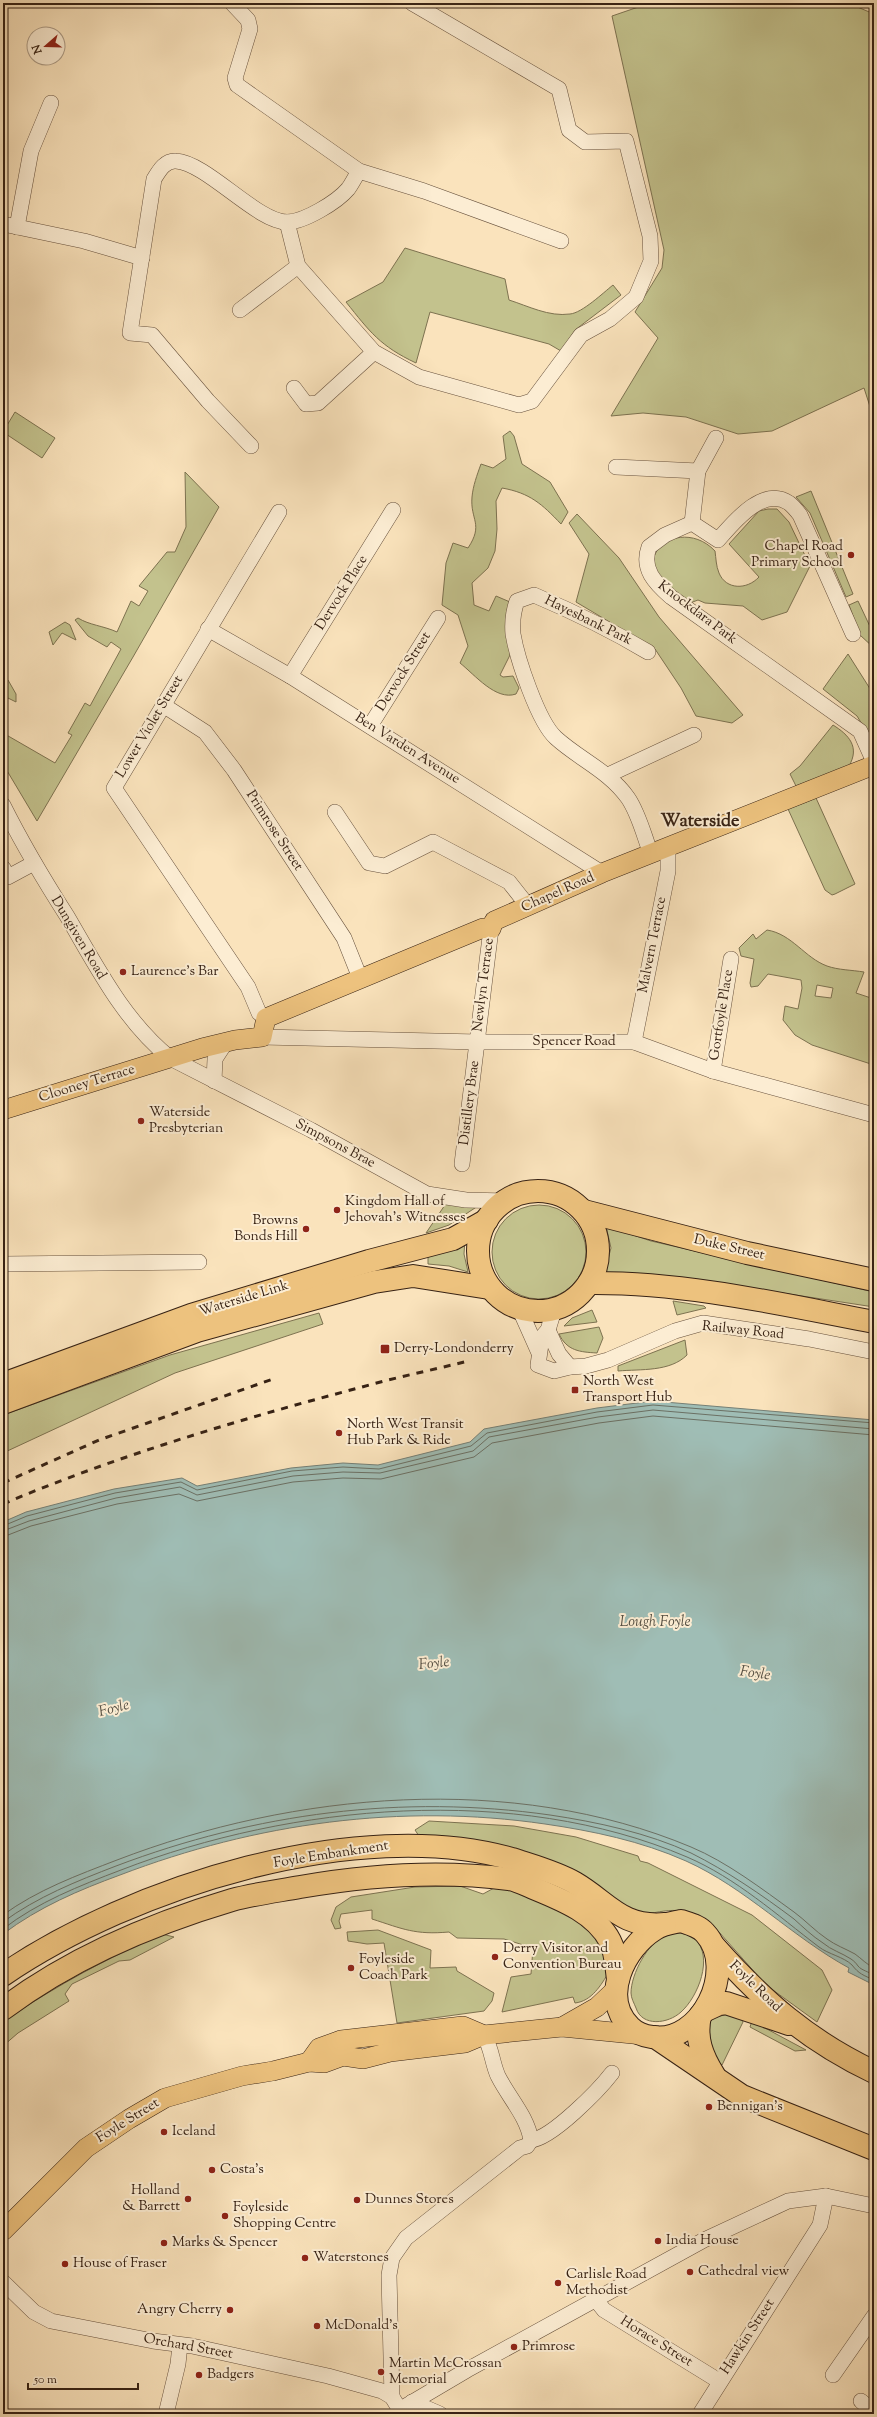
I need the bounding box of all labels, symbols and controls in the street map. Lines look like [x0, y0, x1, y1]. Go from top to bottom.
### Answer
north arrow [26, 26, 66, 66]
text: N [28, 42, 47, 57]
place label: Chapel Road Primary School [751, 537, 843, 573]
marker: Chapel Road Primary School [846, 550, 856, 560]
street label: Dervock Place [311, 552, 373, 634]
street label: Knockdara Park [653, 576, 741, 650]
street label: Hayesbank Park [541, 591, 636, 651]
street label: Dervock Street [372, 628, 437, 716]
street label: Lower Violet Street [111, 672, 189, 782]
street label: Ben Varden Avenue [350, 708, 464, 790]
street label: Primrose Street [240, 787, 308, 875]
district label: Waterside [661, 809, 740, 835]
street label: Chapel Road [518, 868, 598, 918]
street label: Dungiven Road [45, 892, 111, 984]
street label: Malvern Terrace [634, 895, 672, 995]
street label: Newlyn Terrace [468, 937, 500, 1033]
place label: Laurence's Bar [131, 962, 219, 982]
marker: Laurence's Bar [118, 967, 128, 977]
street label: Gortfoyle Place [705, 968, 739, 1062]
street label: Spencer Road [532, 1032, 616, 1052]
street label: Distillery Brae [455, 1059, 485, 1147]
street label: Clooney Terrace [36, 1060, 138, 1108]
place label: Waterside Presbyterian [149, 1103, 223, 1139]
street label: Simpsons Brae [291, 1114, 379, 1174]
marker: Waterside Presbyterian [136, 1116, 146, 1126]
place label: Kingdom Hall of Jehovah's Witnesses [344, 1192, 466, 1228]
marker: Kingdom Hall of Jehovah's Witnesses [332, 1205, 342, 1215]
place label: Browns Bonds Hill [234, 1211, 298, 1247]
marker: Browns Bonds Hill [301, 1224, 311, 1234]
street label: Duke Street [692, 1230, 767, 1266]
street label: Waterside Link [197, 1276, 292, 1322]
street label: Railway Road [701, 1317, 785, 1345]
place label: Derry~Londonderry [394, 1339, 514, 1359]
marker: Derry~Londonderry [379, 1343, 391, 1355]
place label: North West Transport Hub [583, 1372, 673, 1408]
marker: North West Transport Hub [570, 1385, 580, 1395]
place label: North West Transit Hub Park & Ride [347, 1415, 464, 1451]
marker: North West Transit Hub Park & Ride [334, 1428, 344, 1438]
water label: Lough Foyle [619, 1612, 691, 1633]
water label: Foyle [418, 1652, 450, 1676]
water label: Foyle [738, 1661, 772, 1687]
water label: Foyle [96, 1695, 132, 1723]
street label: Foyle Embankment [272, 1836, 390, 1874]
place label: Derry Visitor and Convention Bureau [503, 1939, 622, 1975]
place label: Foyleside Coach Park [359, 1950, 428, 1986]
marker: Derry Visitor and Convention Bureau [490, 1952, 500, 1962]
street label: Foyle Road [724, 1957, 786, 2017]
marker: Foyleside Coach Park [346, 1963, 356, 1973]
street label: Foyle Street [93, 2094, 164, 2148]
place label: Bennigan's [717, 2097, 783, 2117]
marker: Bennigan's [704, 2102, 714, 2112]
place label: Iceland [172, 2122, 216, 2142]
marker: Iceland [159, 2127, 169, 2137]
place label: Costa's [220, 2160, 264, 2180]
marker: Costa's [207, 2165, 217, 2175]
place label: Holland & Barrett [122, 2181, 180, 2217]
place label: Dunnes Stores [365, 2190, 454, 2210]
marker: Holland & Barrett [183, 2194, 193, 2204]
marker: Dunnes Stores [352, 2195, 362, 2205]
place label: Foyleside Shopping Centre [233, 2198, 336, 2234]
marker: Foyleside Shopping Centre [220, 2211, 230, 2221]
place label: India House [666, 2231, 739, 2251]
place label: Marks & Spencer [172, 2233, 278, 2253]
marker: India House [653, 2236, 663, 2246]
marker: Marks & Spencer [159, 2238, 169, 2248]
place label: Waterstones [313, 2248, 389, 2268]
marker: Waterstones [300, 2253, 310, 2263]
place label: House of Fraser [73, 2254, 168, 2274]
marker: House of Fraser [60, 2259, 70, 2269]
place label: Cathedral view [698, 2262, 790, 2282]
place label: Carlisle Road Methodist [566, 2265, 647, 2301]
marker: Cathedral view [685, 2267, 695, 2277]
marker: Carlisle Road Methodist [553, 2278, 563, 2288]
street label: Hawkin Street [716, 2295, 780, 2379]
place label: Angry Cherry [137, 2300, 222, 2320]
marker: Angry Cherry [225, 2305, 235, 2315]
street label: Horace Street [616, 2312, 696, 2372]
place label: McDonald's [325, 2316, 398, 2336]
marker: McDonald's [312, 2321, 322, 2331]
street label: Orchard Street [142, 2329, 234, 2365]
place label: Primrose [522, 2337, 575, 2357]
marker: Primrose [509, 2342, 519, 2352]
place label: Martin McCrossan Memorial [389, 2354, 502, 2390]
scale bar [28, 2365, 138, 2391]
place label: Badgers [207, 2365, 254, 2385]
marker: Martin McCrossan Memorial [376, 2367, 386, 2377]
marker: Badgers [194, 2370, 204, 2380]
text: 50 m [33, 2371, 57, 2389]

